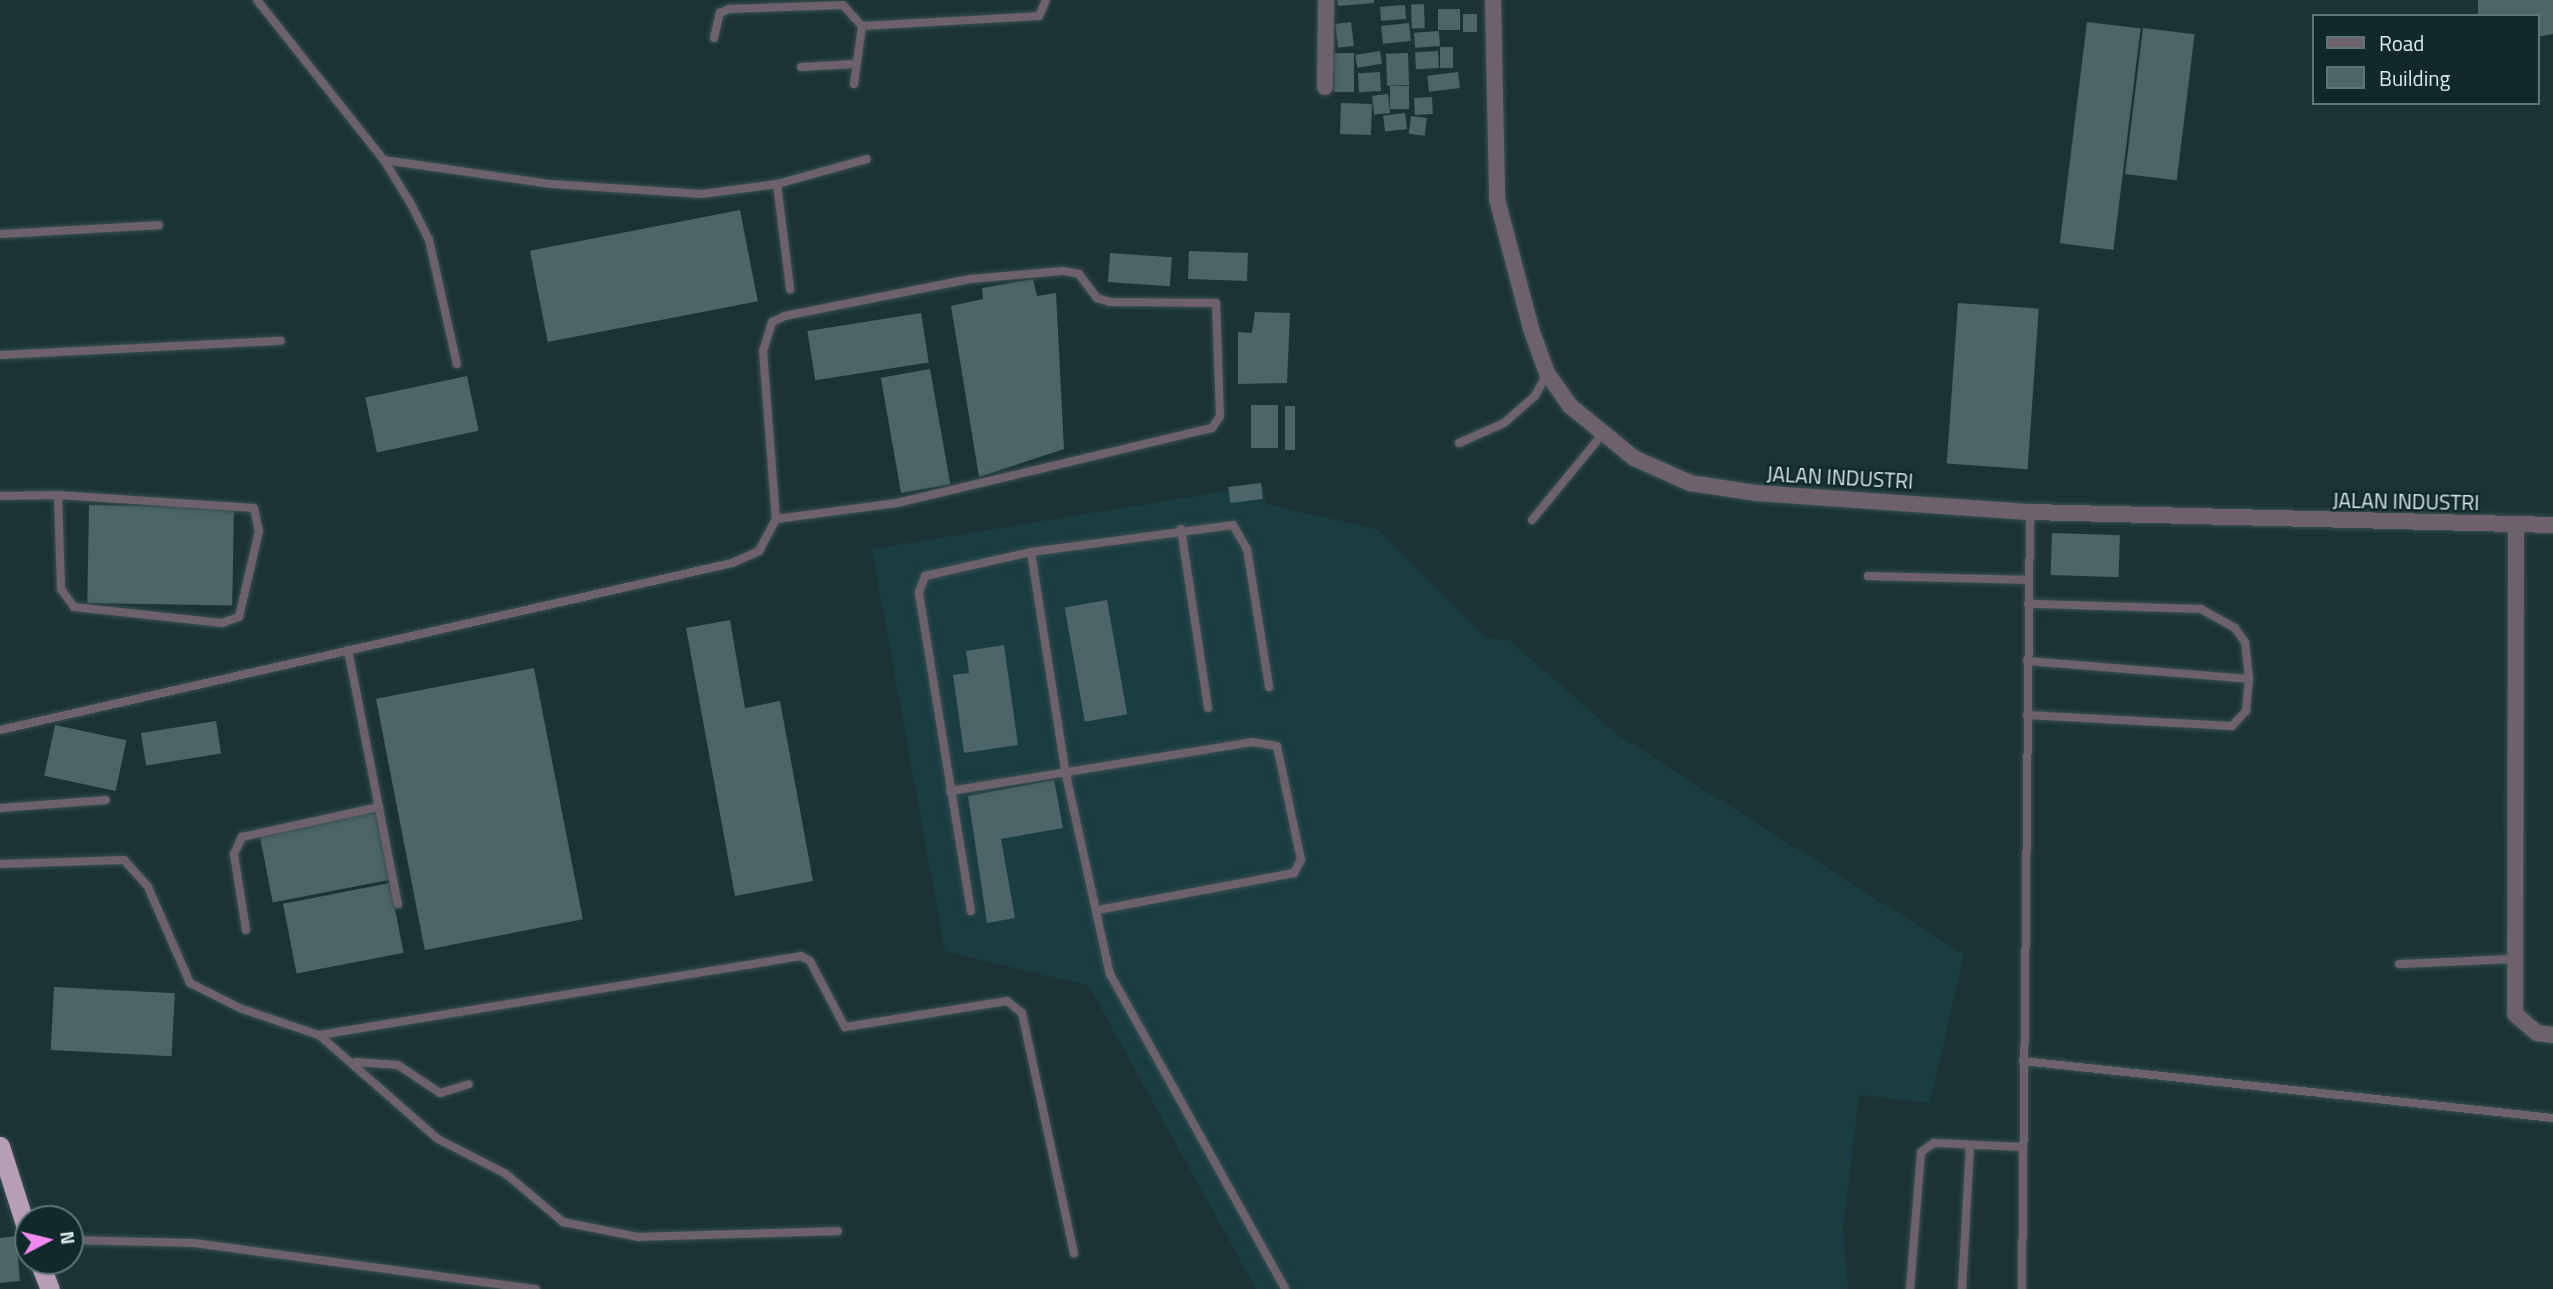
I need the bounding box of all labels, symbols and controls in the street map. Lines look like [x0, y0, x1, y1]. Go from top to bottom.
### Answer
legend [2312, 14, 2539, 105]
text: Road [2379, 27, 2424, 59]
text: Building [2379, 62, 2450, 94]
street label: JALAN INDUSTRI [1766, 461, 1914, 493]
street label: JALAN INDUSTRI [2332, 487, 2480, 515]
north arrow [14, 1205, 84, 1275]
text: N [53, 1229, 84, 1246]

